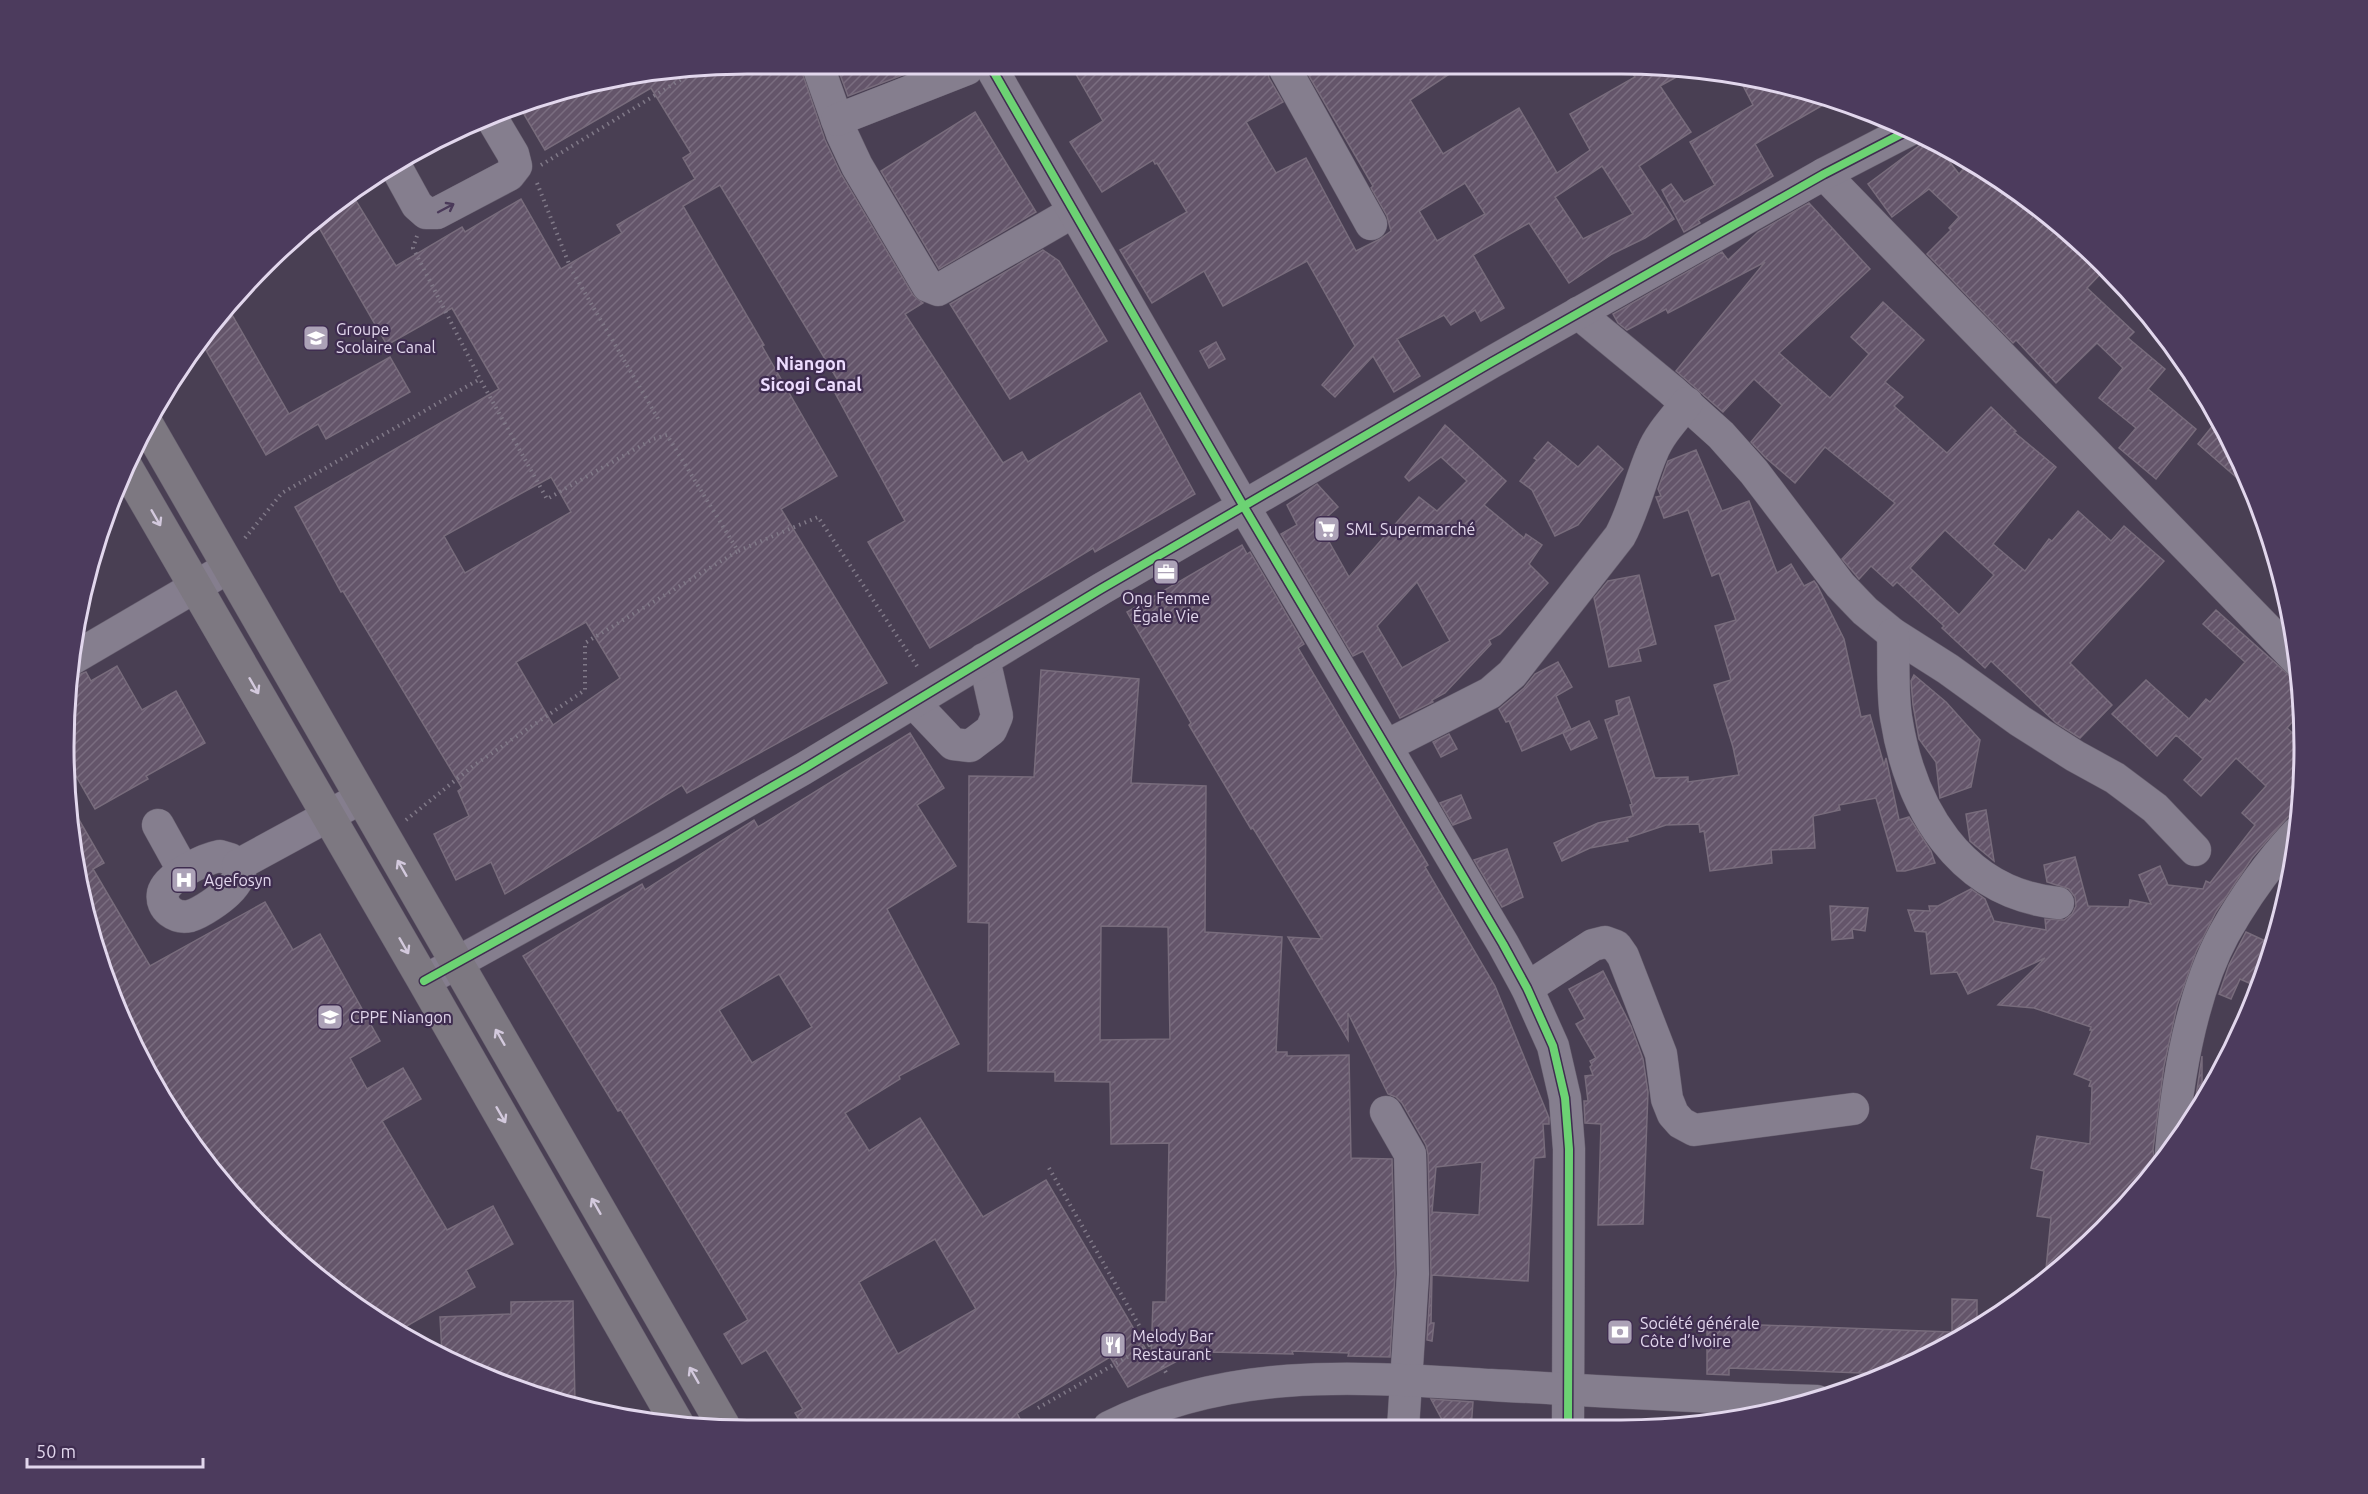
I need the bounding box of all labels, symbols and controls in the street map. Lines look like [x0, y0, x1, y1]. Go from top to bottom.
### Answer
one-way arrow [437, 202, 454, 214]
place label: Groupe Scolaire Canal [336, 320, 436, 356]
school or university icon: Groupe Scolaire Canal [301, 323, 331, 353]
district label: Niangon Sicogi Canal [760, 353, 862, 394]
one-way arrow [150, 509, 162, 526]
supermarket icon: SML Supermarché [1312, 514, 1342, 544]
place label: SML Supermarché [1346, 520, 1475, 538]
office icon: Ong Femme Égale Vie [1151, 557, 1181, 587]
place label: Ong Femme Égale Vie [1122, 589, 1210, 625]
one-way arrow [249, 677, 260, 695]
one-way arrow [396, 860, 408, 877]
hospital icon: Agefosyn [169, 865, 199, 895]
place label: Agefosyn [204, 871, 272, 889]
one-way arrow [399, 937, 411, 954]
school or university icon: CPPE Niangon [315, 1002, 345, 1032]
place label: CPPE Niangon [350, 1008, 452, 1026]
one-way arrow [493, 1029, 505, 1046]
one-way arrow [496, 1106, 508, 1123]
one-way arrow [590, 1198, 602, 1215]
place label: Société générale Côte d’Ivoire [1640, 1314, 1760, 1350]
bank icon: Société générale Côte d’Ivoire [1605, 1317, 1635, 1347]
place label: Melody Bar Restaurant [1132, 1327, 1213, 1363]
restaurant icon: Melody Bar Restaurant [1098, 1330, 1128, 1360]
one-way arrow [688, 1367, 700, 1384]
scale bar [27, 1431, 202, 1469]
text: 50 m [36, 1441, 76, 1461]

